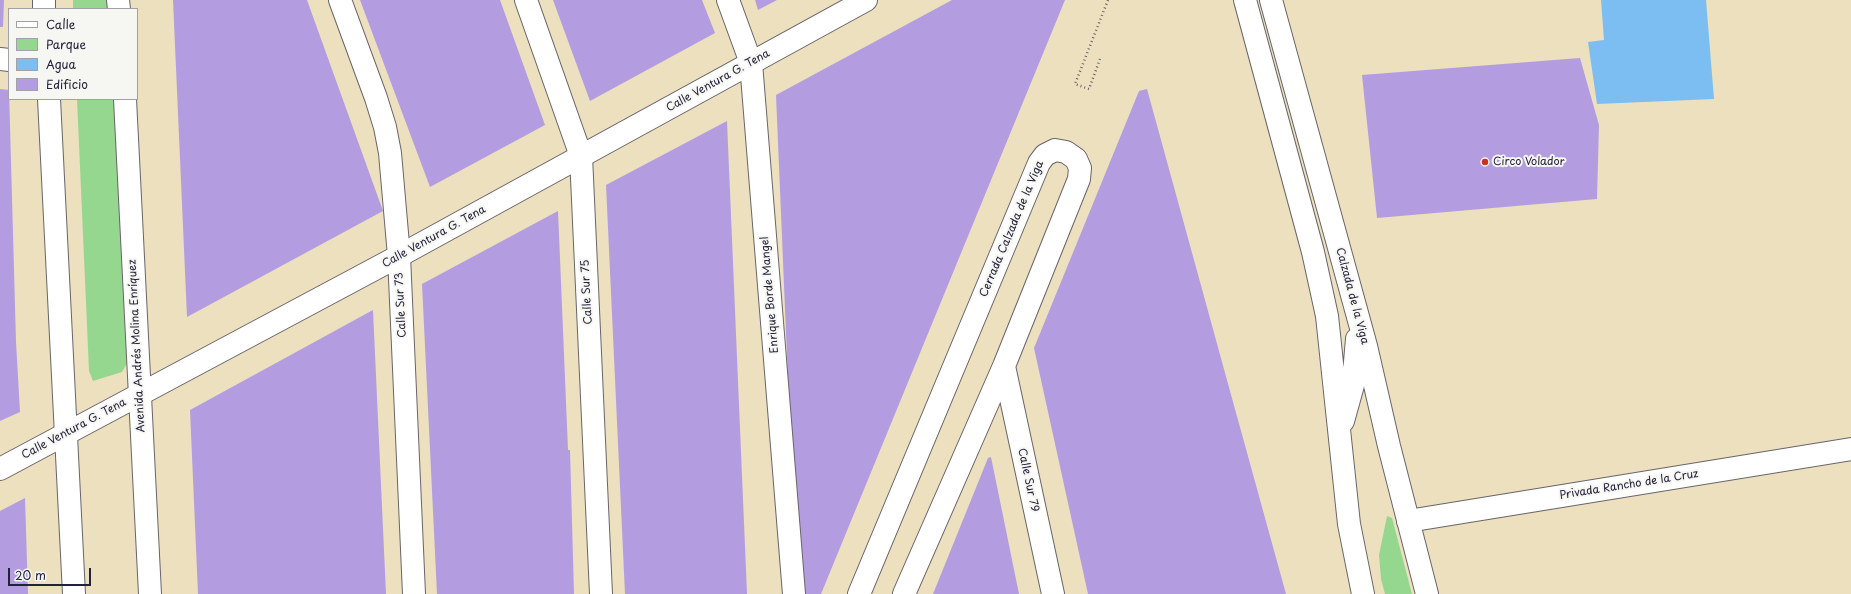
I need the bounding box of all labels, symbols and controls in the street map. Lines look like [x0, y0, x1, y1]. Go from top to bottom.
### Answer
legend [8, 8, 138, 100]
text: Calle [46, 15, 75, 33]
text: Parque [46, 35, 86, 53]
street label: Calle Ventura G. Tena [664, 47, 772, 115]
text: Agua [46, 55, 76, 73]
text: Edificio [46, 75, 88, 93]
place label: Circo Volador [1493, 155, 1565, 169]
marker: Circo Volador [1480, 157, 1490, 167]
street label: Cerrada Calzada de la Viga [977, 159, 1047, 299]
street label: Calle Ventura G. Tena [380, 203, 488, 271]
street label: Enrique Borde Mangel [758, 236, 782, 354]
street label: Calzada de la Viga [1333, 246, 1371, 346]
street label: Avenida Andrés Molina Enríquez [126, 259, 148, 433]
street label: Calle Sur 75 [579, 259, 595, 325]
street label: Calle Sur 73 [393, 272, 409, 338]
street label: Calle Ventura G. Tena [20, 396, 128, 462]
street label: Calle Sur 79 [1015, 447, 1041, 513]
street label: Privada Rancho de la Cruz [1559, 468, 1699, 502]
scale bar [10, 560, 93, 586]
text: 20 m [15, 566, 46, 584]

